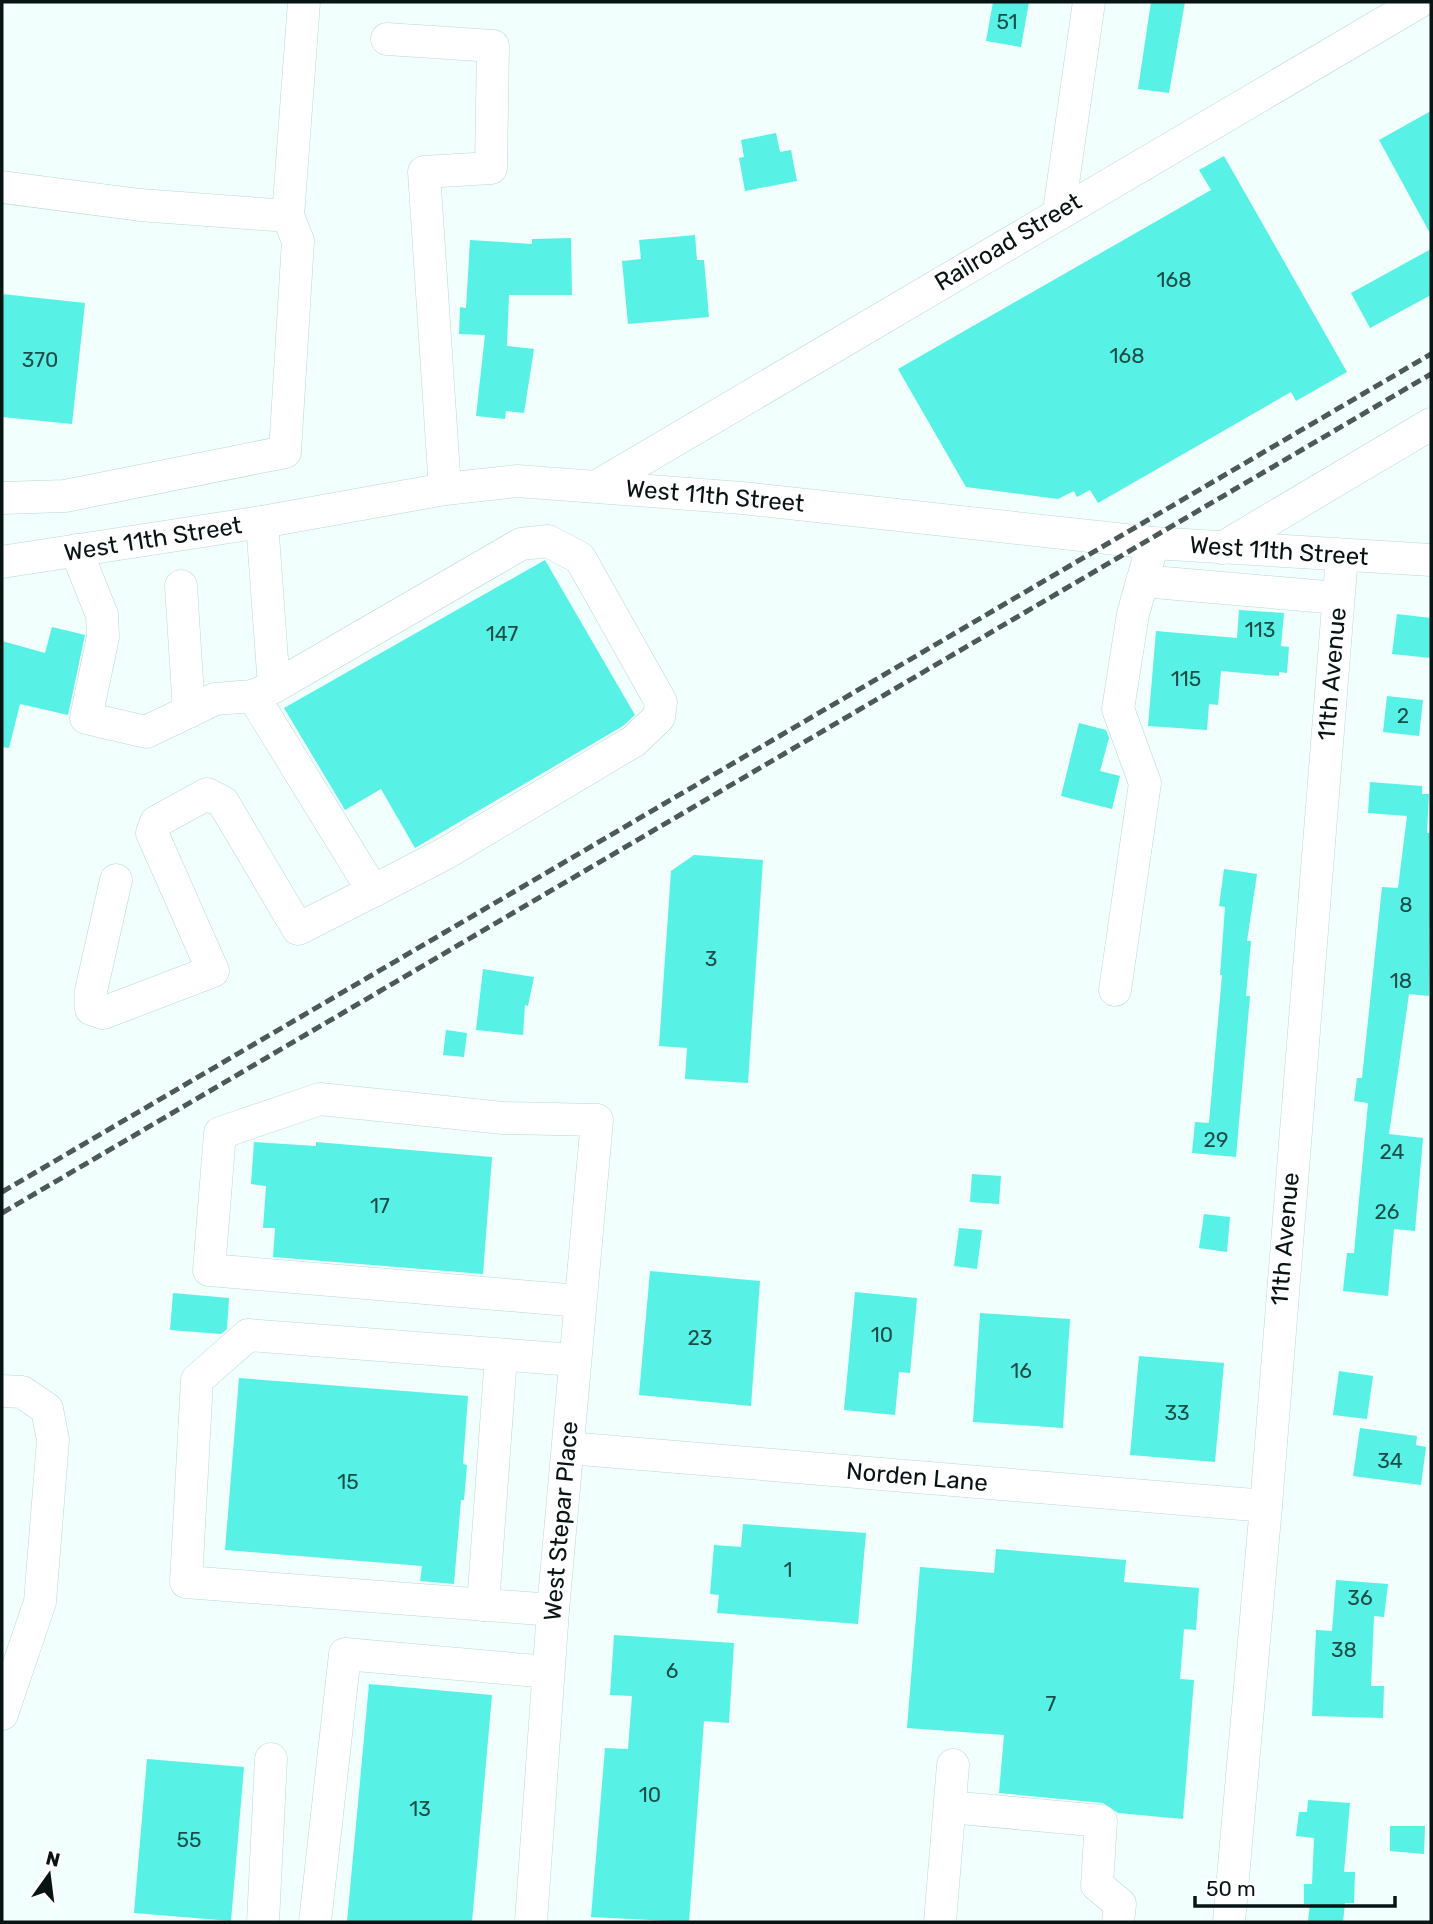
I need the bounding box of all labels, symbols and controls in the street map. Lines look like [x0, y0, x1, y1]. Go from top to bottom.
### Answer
house number: 51 [996, 9, 1018, 34]
street label: Railroad Street [930, 187, 1086, 297]
house number: 168 [1156, 267, 1192, 292]
house number: 168 [1109, 343, 1145, 368]
house number: 370 [22, 347, 58, 372]
street label: West 11th Street [624, 474, 806, 518]
street label: West 11th Street [62, 511, 244, 567]
street label: West 11th Street [1189, 531, 1369, 571]
street label: 11th Avenue [1312, 606, 1352, 742]
house number: 113 [1245, 617, 1275, 642]
house number: 147 [486, 621, 518, 646]
house number: 115 [1171, 666, 1201, 691]
house number: 2 [1397, 703, 1409, 728]
house number: 8 [1399, 892, 1413, 917]
house number: 3 [705, 946, 717, 971]
house number: 18 [1390, 968, 1412, 993]
house number: 29 [1204, 1127, 1228, 1152]
house number: 24 [1379, 1139, 1405, 1164]
street label: 11th Avenue [1265, 1171, 1305, 1307]
house number: 17 [370, 1193, 390, 1218]
house number: 26 [1375, 1199, 1400, 1224]
house number: 10 [871, 1322, 893, 1347]
house number: 23 [688, 1325, 712, 1350]
house number: 16 [1010, 1358, 1032, 1383]
house number: 33 [1164, 1400, 1190, 1425]
street label: West Stepar Place [538, 1420, 584, 1622]
house number: 34 [1377, 1448, 1403, 1473]
street label: Norden Lane [845, 1457, 989, 1497]
house number: 15 [337, 1469, 359, 1494]
house number: 1 [784, 1557, 793, 1582]
house number: 36 [1347, 1585, 1373, 1610]
house number: 38 [1331, 1637, 1357, 1662]
house number: 6 [666, 1658, 678, 1683]
house number: 7 [1046, 1691, 1057, 1716]
house number: 10 [639, 1782, 661, 1807]
house number: 13 [409, 1796, 431, 1821]
house number: 55 [177, 1827, 201, 1852]
north arrow [14, 1840, 84, 1910]
text: N [44, 1846, 62, 1872]
scale bar [1195, 1864, 1394, 1908]
text: 50 m [1206, 1876, 1256, 1901]

